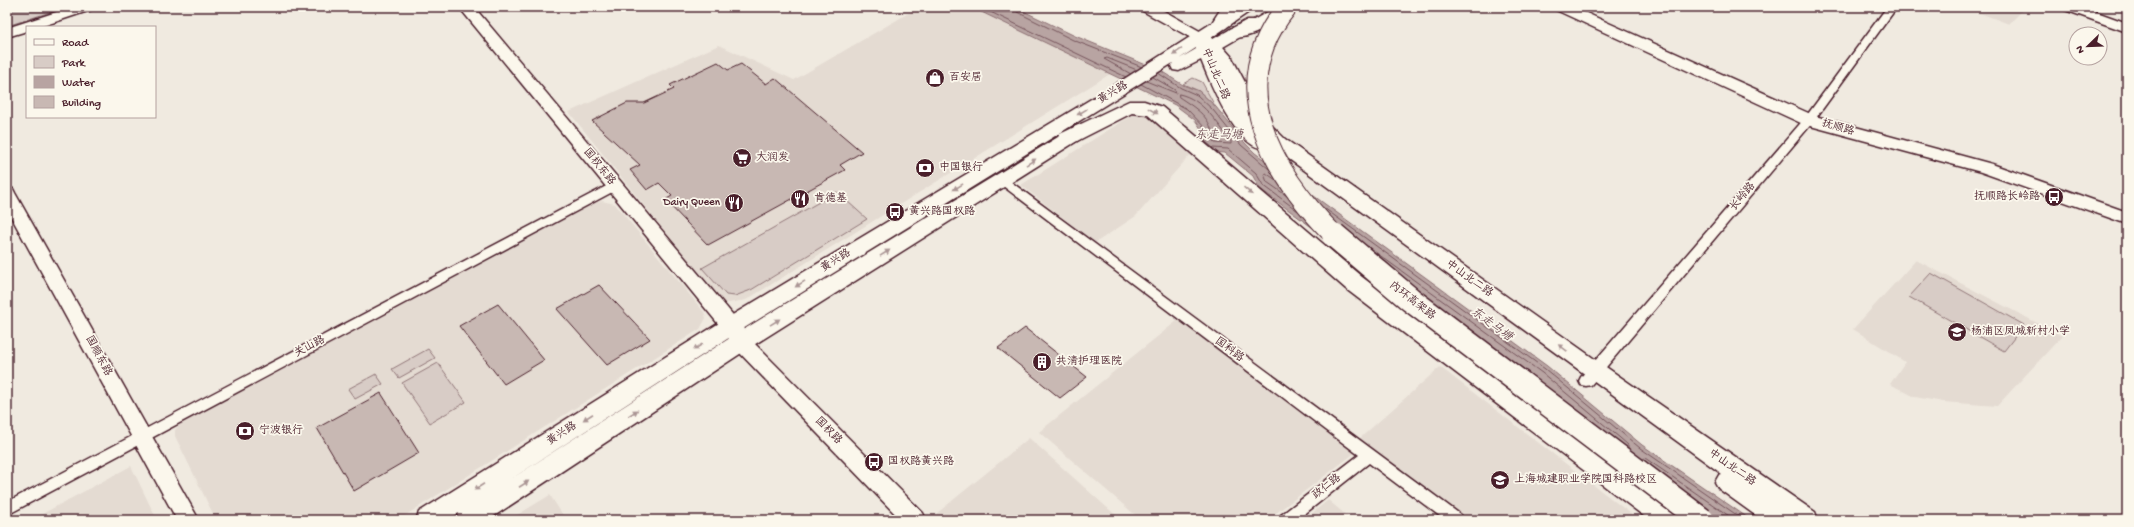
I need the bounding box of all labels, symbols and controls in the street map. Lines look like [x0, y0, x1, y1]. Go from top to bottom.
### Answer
legend [26, 26, 156, 118]
north arrow [2068, 26, 2108, 66]
text: Road [62, 37, 89, 51]
text: N [2074, 43, 2088, 55]
street label: 中山北二路 [1199, 46, 1232, 102]
one-way arrow [1172, 48, 1182, 56]
text: Park [61, 57, 87, 71]
shop icon: 百安居 [924, 67, 946, 89]
place label: 百安居 [949, 71, 982, 84]
text: Water [62, 77, 96, 91]
street label: 黄兴路 [1095, 79, 1130, 107]
text: Building [61, 97, 101, 111]
one-way arrow [1147, 108, 1159, 115]
one-way arrow [1076, 109, 1088, 116]
street label: 抚顺路 [1820, 117, 1856, 138]
water label: 东走马塘 [1195, 128, 1245, 143]
street label: 国权东路 [580, 145, 618, 188]
supermarket icon: 大润发 [731, 147, 753, 169]
place label: 大润发 [756, 151, 789, 164]
bank icon: 中国银行 [914, 157, 936, 179]
one-way arrow [1026, 158, 1036, 166]
place label: 中国银行 [939, 161, 983, 174]
street label: 长岭路 [1727, 180, 1758, 213]
one-way arrow [952, 183, 964, 190]
bus stop icon: 抚顺路长岭路 [2043, 186, 2065, 208]
one-way arrow [1243, 187, 1253, 196]
restaurant icon: 肯德基 [789, 188, 811, 210]
place label: 抚顺路长岭路 [1974, 190, 2040, 203]
place label: 肯德基 [814, 191, 847, 205]
restaurant icon: Dairy Queen [723, 192, 745, 214]
place label: Dairy Queen [662, 197, 721, 209]
bus stop icon: 黄兴路国权路 [884, 201, 906, 223]
place label: 黄兴路国权路 [909, 205, 975, 218]
street label: 黄兴路 [818, 246, 853, 275]
one-way arrow [880, 249, 890, 257]
street label: 中山北二路 [1443, 257, 1495, 300]
street label: 内环高架路 [1387, 279, 1438, 323]
one-way arrow [795, 280, 805, 288]
water label: 东走马塘 [1468, 304, 1517, 346]
one-way arrow [769, 318, 781, 325]
school or university icon: 杨浦区凤城新村小学 [1946, 321, 1968, 343]
place label: 杨浦区凤城新村小学 [1971, 324, 2070, 338]
street label: 国顺东路 [82, 333, 115, 378]
street label: 关山路 [292, 333, 327, 360]
street label: 国科路 [1212, 334, 1246, 365]
one-way arrow [692, 344, 704, 351]
one-way arrow [1558, 344, 1569, 352]
building icon: 共清护理医院 [1031, 351, 1053, 373]
place label: 共清护理医院 [1056, 355, 1122, 368]
one-way arrow [628, 409, 638, 417]
one-way arrow [582, 414, 594, 421]
street label: 国权路 [812, 414, 844, 447]
street label: 黄兴路 [544, 419, 579, 448]
bank icon: 宁波银行 [234, 420, 256, 442]
place label: 宁波银行 [259, 424, 303, 437]
street label: 中山北二路 [1706, 446, 1759, 489]
bus stop icon: 国权路黄兴路 [863, 451, 885, 473]
place label: 国权路黄兴路 [888, 455, 954, 468]
school or university icon: 上海城建职业学院国科路校区 [1489, 469, 1511, 491]
street label: 政仁路 [1310, 471, 1344, 502]
place label: 上海城建职业学院国科路校区 [1514, 472, 1657, 486]
one-way arrow [518, 480, 530, 487]
one-way arrow [473, 484, 485, 491]

